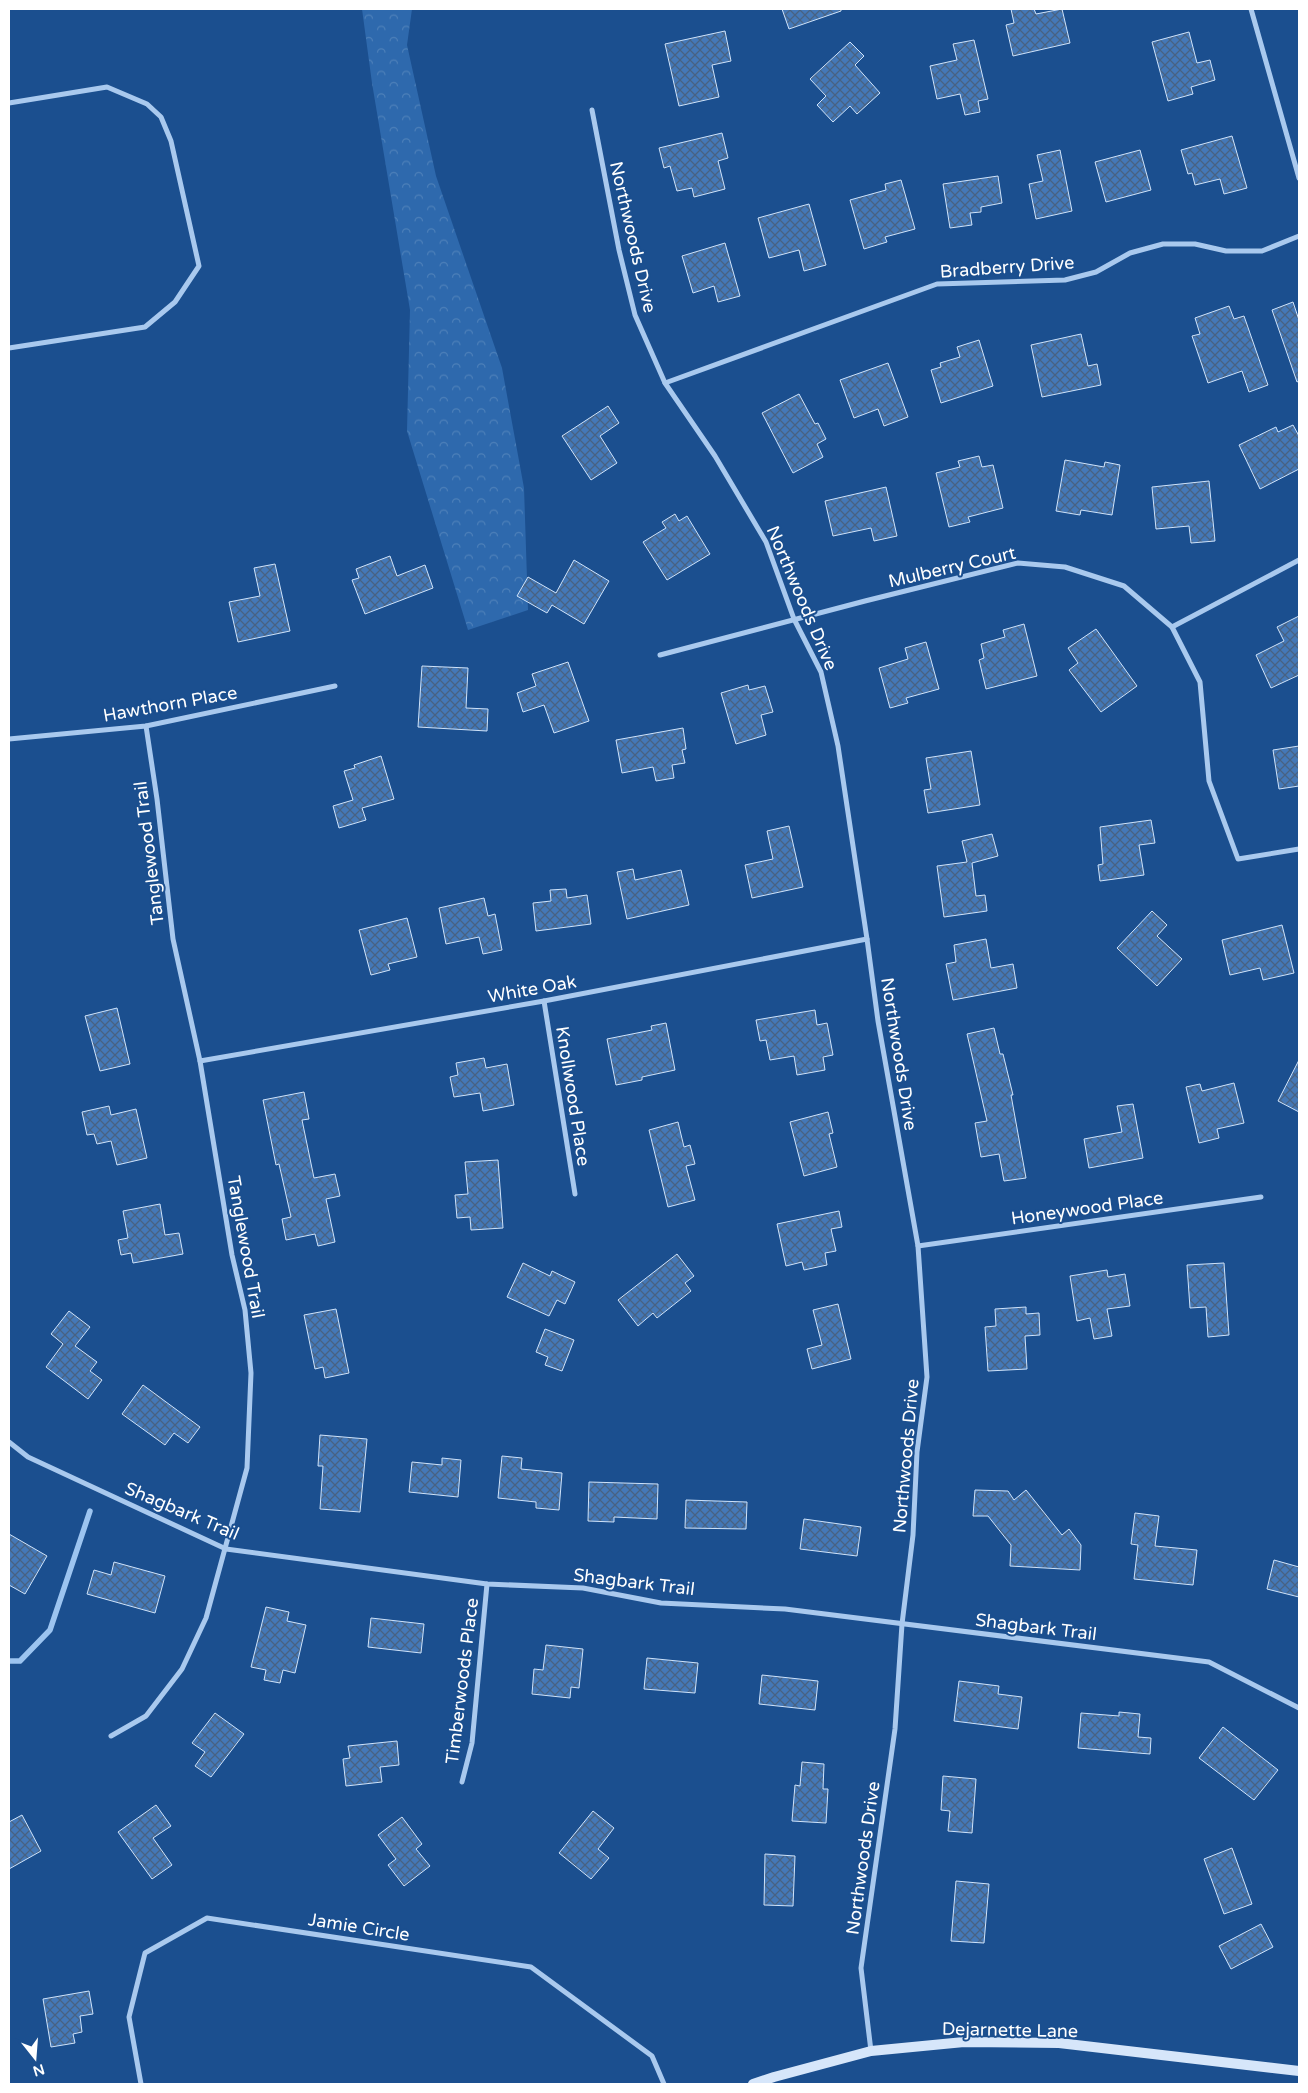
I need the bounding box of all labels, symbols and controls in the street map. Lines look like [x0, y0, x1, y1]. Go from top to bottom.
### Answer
street label: Northwoods Drive [605, 159, 661, 315]
street label: Bradberry Drive [939, 251, 1075, 283]
street label: Northwoods Drive [762, 522, 842, 674]
street label: Mulberry Court [886, 542, 1018, 592]
street label: Hawthorn Place [101, 681, 239, 727]
street label: Tanglewood Trail [129, 780, 169, 926]
street label: White Oak [486, 970, 578, 1008]
street label: Northwoods Drive [876, 976, 922, 1132]
street label: Knollwood Place [551, 1025, 595, 1167]
street label: Tanglewood Trail [223, 1174, 269, 1320]
street label: Honeywood Place [1010, 1186, 1164, 1230]
street label: Northwoods Drive [888, 1378, 924, 1534]
street label: Shagbark Trail [122, 1477, 242, 1545]
street label: Shagbark Trail [572, 1564, 696, 1600]
street label: Timberwoods Place [441, 1597, 483, 1765]
street label: Shagbark Trail [974, 1609, 1098, 1645]
street label: Northwoods Drive [841, 1780, 885, 1936]
street label: Jamie Circle [307, 1908, 411, 1946]
street label: Dejarnette Lane [942, 2018, 1078, 2042]
north arrow [10, 2033, 60, 2083]
text: N [31, 2060, 47, 2080]

